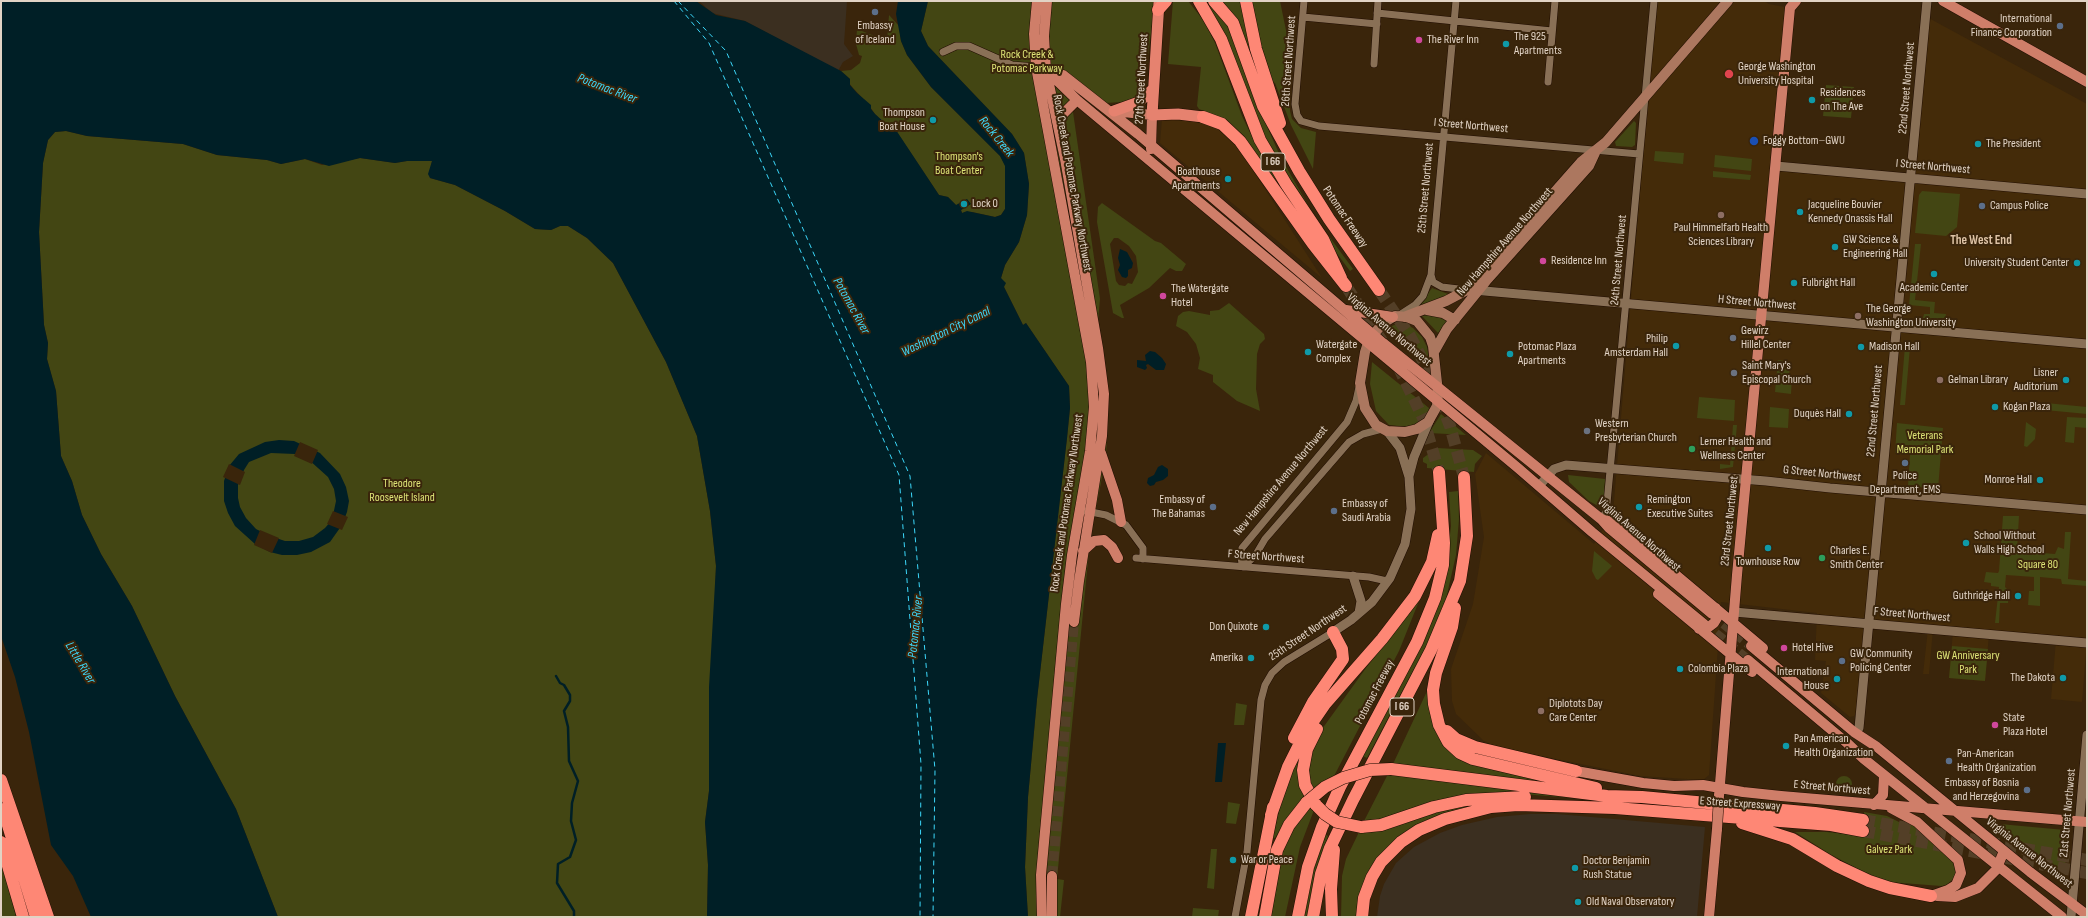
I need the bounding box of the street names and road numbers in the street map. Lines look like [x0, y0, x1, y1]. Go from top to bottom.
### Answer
street label: 26th Street Northwest [1279, 15, 1299, 107]
street label: 27th Street Northwest [1132, 33, 1152, 125]
street label: 22nd Street Northwest [1896, 41, 1918, 135]
street label: Rock Creek and Potomac Parkway Northwest [1049, 93, 1095, 273]
street label: I Street Northwest [1433, 116, 1509, 136]
street label: 25th Street Northwest [1415, 142, 1437, 234]
road number: I 66 [1261, 153, 1285, 171]
street label: I Street Northwest [1895, 157, 1971, 177]
street label: Potomac Freeway [1319, 184, 1371, 250]
street label: New Hampshire Avenue Northwest [1454, 185, 1556, 299]
street label: 24th Street Northwest [1608, 214, 1630, 306]
street label: Virginia Avenue Northwest [1344, 290, 1434, 370]
street label: H Street Northwest [1717, 292, 1797, 314]
street label: 22nd Street Northwest [1864, 364, 1886, 458]
street label: Rock Creek and Potomac Parkway Northwest [1047, 413, 1087, 593]
street label: New Hampshire Avenue Northwest [1231, 423, 1331, 539]
street label: G Street Northwest [1782, 463, 1862, 485]
street label: 23rd Street Northwest [1718, 475, 1742, 567]
street label: Virginia Avenue Northwest [1594, 495, 1684, 575]
street label: F Street Northwest [1227, 547, 1305, 567]
street label: 25th Street Northwest [1266, 602, 1350, 664]
street label: F Street Northwest [1873, 604, 1951, 626]
street label: Potomac Freeway [1352, 657, 1398, 727]
road number: I 66 [1390, 698, 1414, 716]
street label: 21st Street Northwest [2057, 768, 2079, 858]
street label: E Street Northwest [1793, 777, 1871, 799]
street label: E Street Expressway [1699, 794, 1781, 814]
street label: Virginia Avenue Northwest [1983, 815, 2075, 891]

